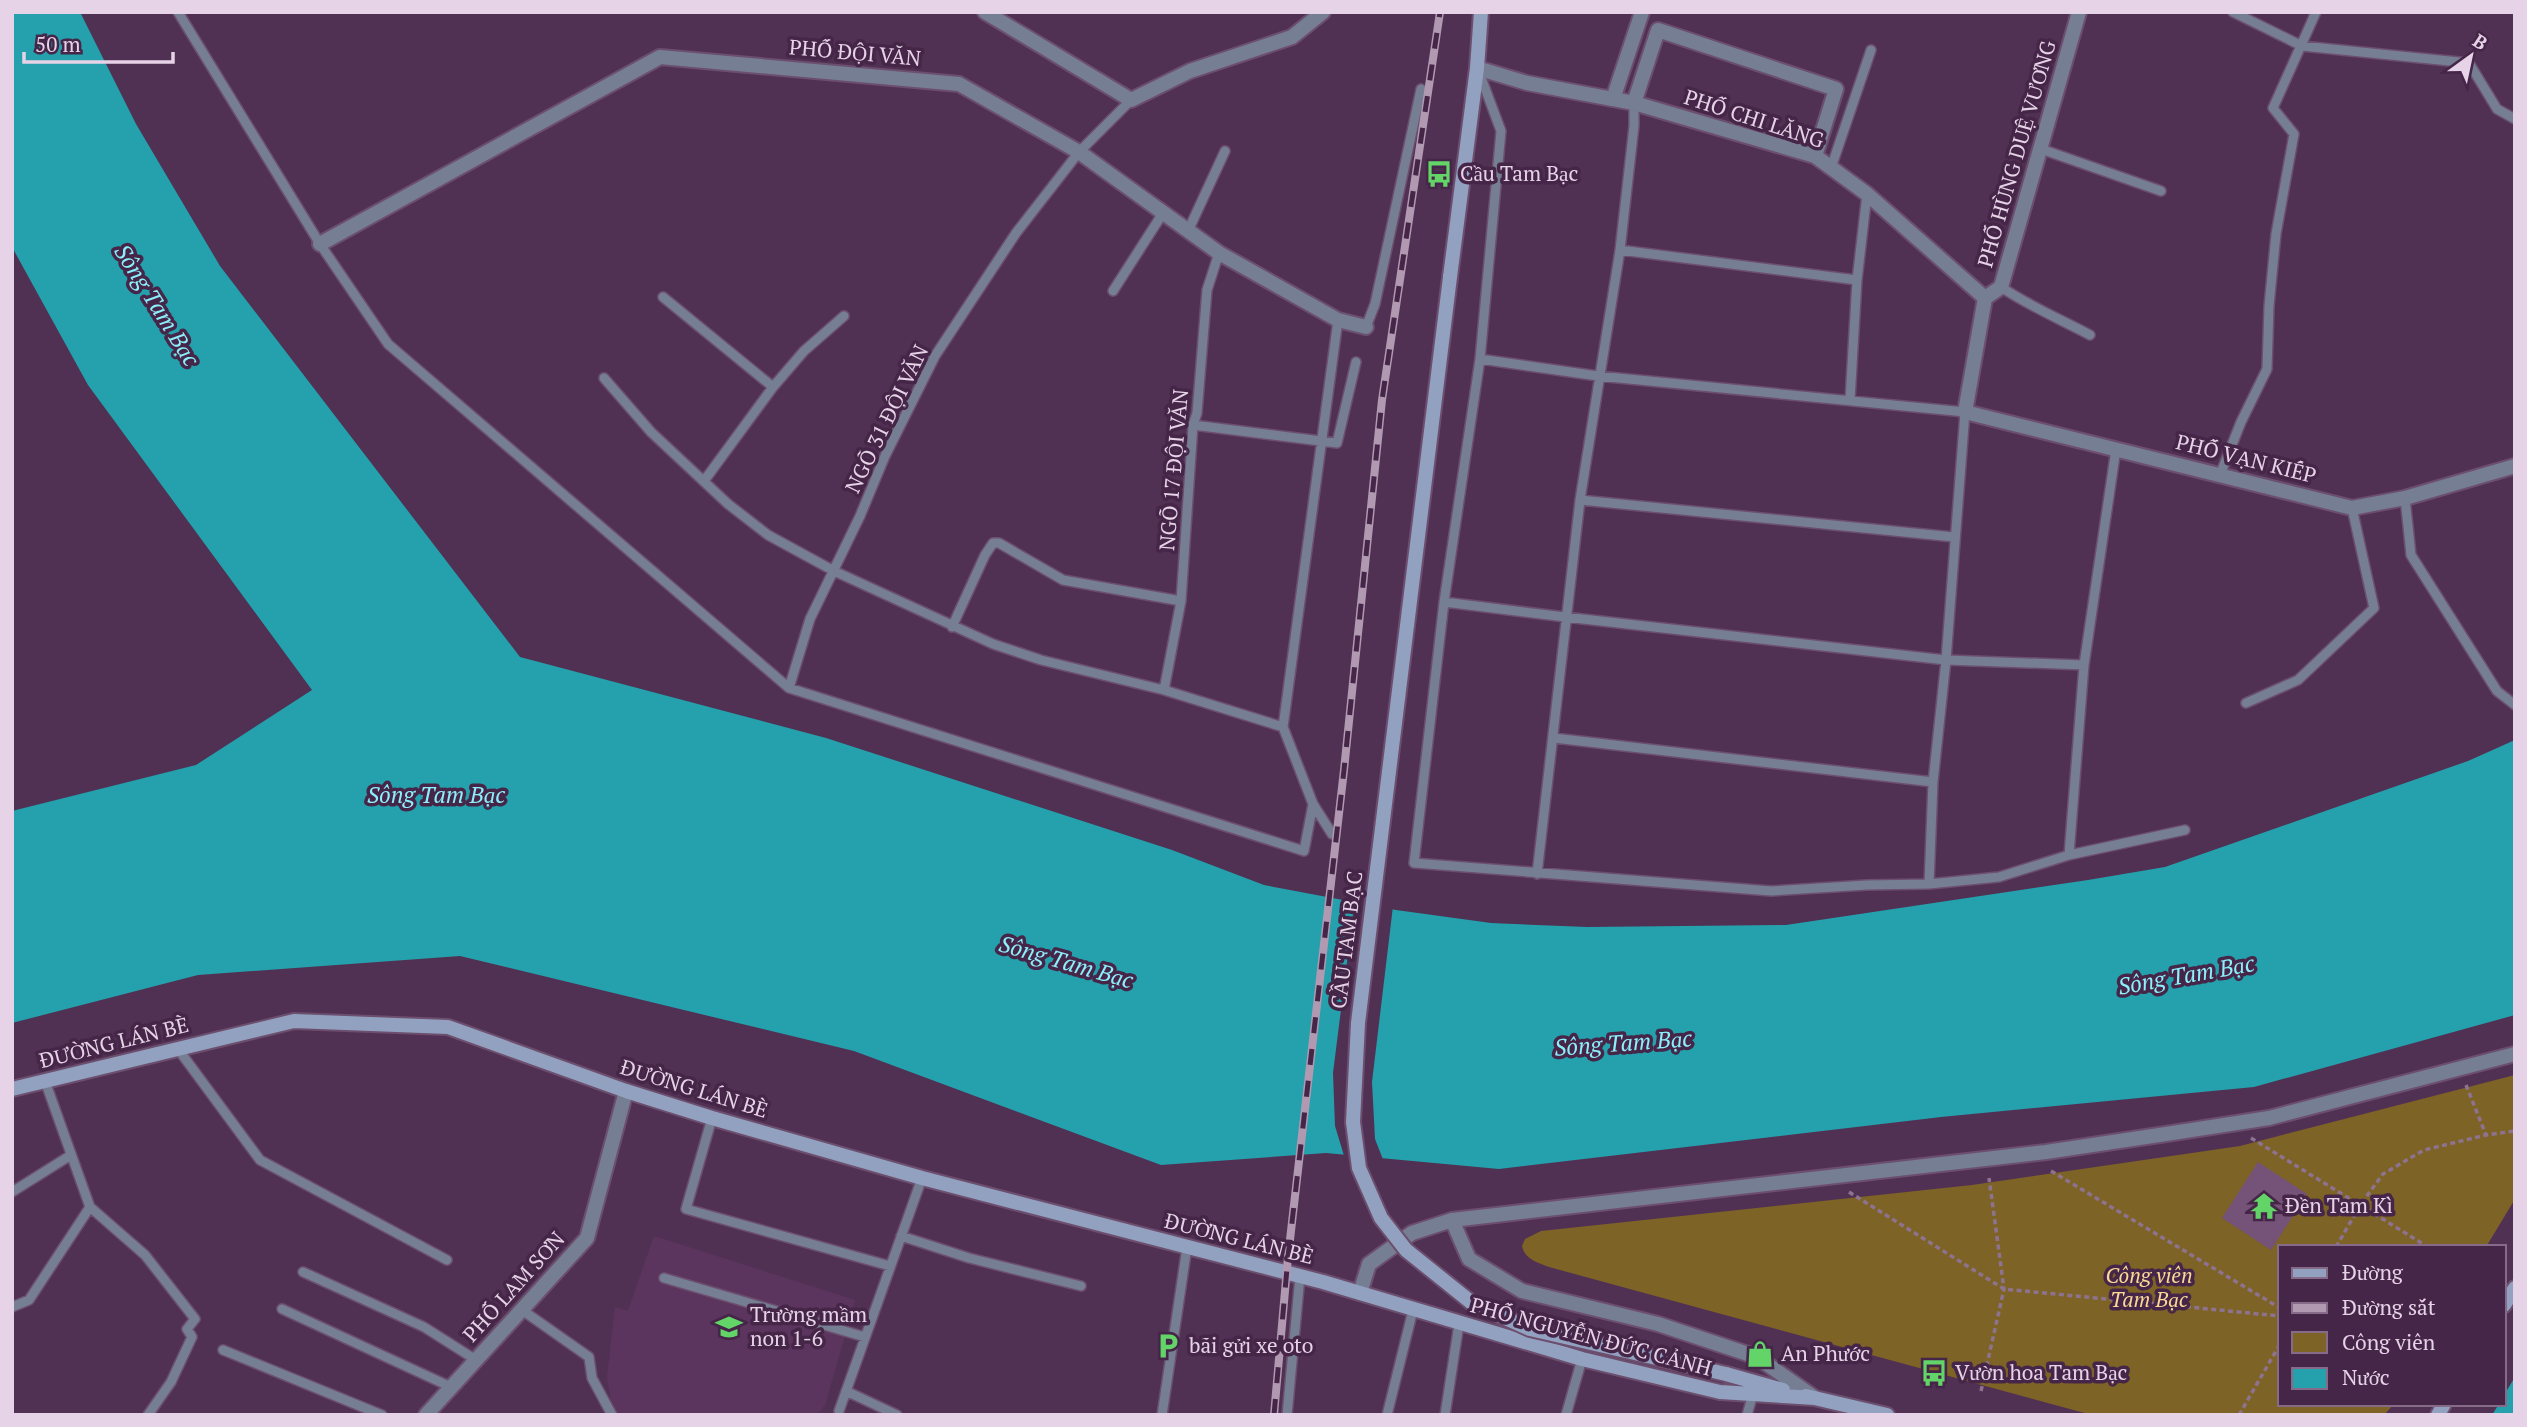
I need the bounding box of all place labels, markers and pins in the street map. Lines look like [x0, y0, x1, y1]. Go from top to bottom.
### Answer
bus stop icon: Cầu Tam Bạc [1424, 159, 1454, 189]
place label: Cầu Tam Bạc [1460, 159, 1578, 187]
temple icon: Đền Tam Kì [2249, 1191, 2279, 1221]
place label: Đền Tam Kì [2285, 1191, 2393, 1219]
place label: Trường mầm non 1-6 [750, 1300, 867, 1352]
school or university icon: Trường mầm non 1-6 [714, 1312, 744, 1342]
parking icon: bãi gửi xe oto [1153, 1331, 1183, 1361]
place label: bãi gửi xe oto [1189, 1331, 1313, 1359]
shop icon: An Phước [1745, 1339, 1775, 1369]
place label: An Phước [1781, 1339, 1870, 1367]
bus stop icon: Vườn hoa Tam Bạc [1919, 1358, 1949, 1388]
place label: Vườn hoa Tam Bạc [1955, 1358, 2127, 1386]

